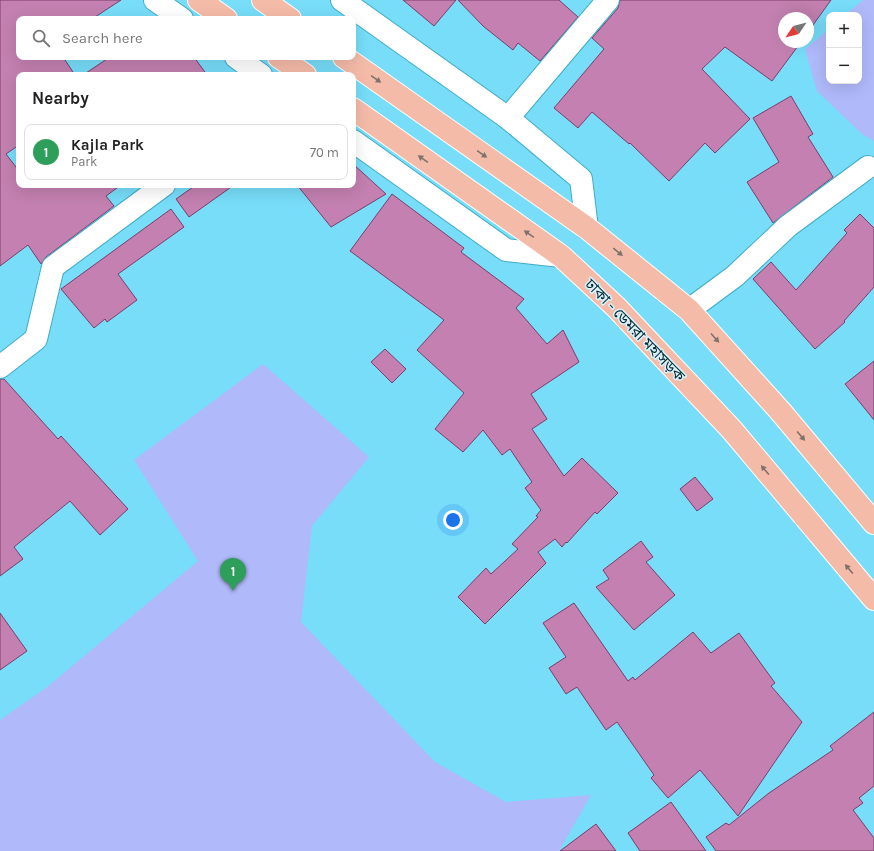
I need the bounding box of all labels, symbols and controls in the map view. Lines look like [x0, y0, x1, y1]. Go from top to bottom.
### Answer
north arrow [778, 12, 814, 48]
map controls [826, 12, 862, 84]
button: + [826, 12, 862, 48]
search box [16, 16, 356, 60]
icon: search [30, 27, 52, 49]
text: Search here [62, 29, 143, 47]
button: − [826, 48, 862, 84]
one-way arrow [371, 75, 381, 83]
text: Nearby [32, 88, 89, 108]
text: Kajla Park [71, 136, 144, 154]
text: 1 [44, 145, 48, 160]
text: 70 m [310, 145, 339, 160]
one-way arrow [477, 150, 488, 158]
text: Park [71, 154, 97, 169]
one-way arrow [418, 155, 428, 163]
one-way arrow [524, 230, 534, 238]
one-way arrow [612, 248, 623, 257]
street label: ঢাকা - ডেমরা মহাসড়ক [581, 274, 689, 386]
one-way arrow [710, 333, 719, 344]
one-way arrow [796, 430, 805, 441]
one-way arrow [760, 464, 769, 475]
your location [443, 510, 463, 530]
pin: 1 [220, 558, 246, 591]
one-way arrow [844, 564, 853, 574]

